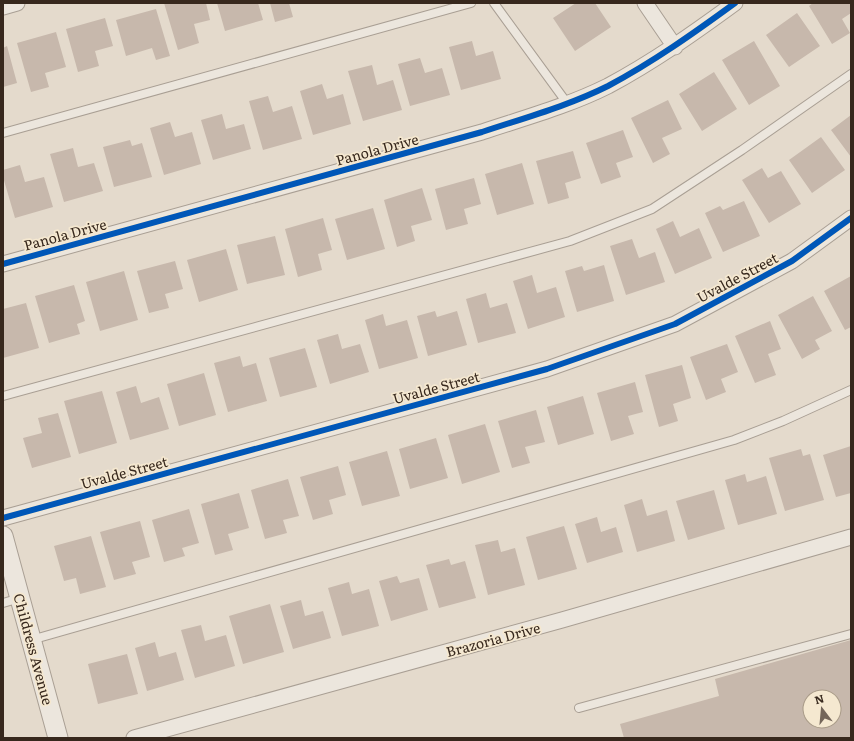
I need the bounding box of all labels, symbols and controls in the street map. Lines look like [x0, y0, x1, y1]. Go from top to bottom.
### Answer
street label: Panola Drive [333, 128, 421, 170]
street label: Panola Drive [21, 213, 109, 255]
street label: Uvalde Street [693, 247, 781, 307]
street label: Uvalde Street [390, 366, 482, 408]
street label: Uvalde Street [78, 451, 170, 493]
street label: Childress Avenue [9, 591, 59, 707]
street label: Brazoria Drive [444, 617, 542, 661]
north arrow [802, 689, 842, 729]
text: N [812, 689, 826, 707]

